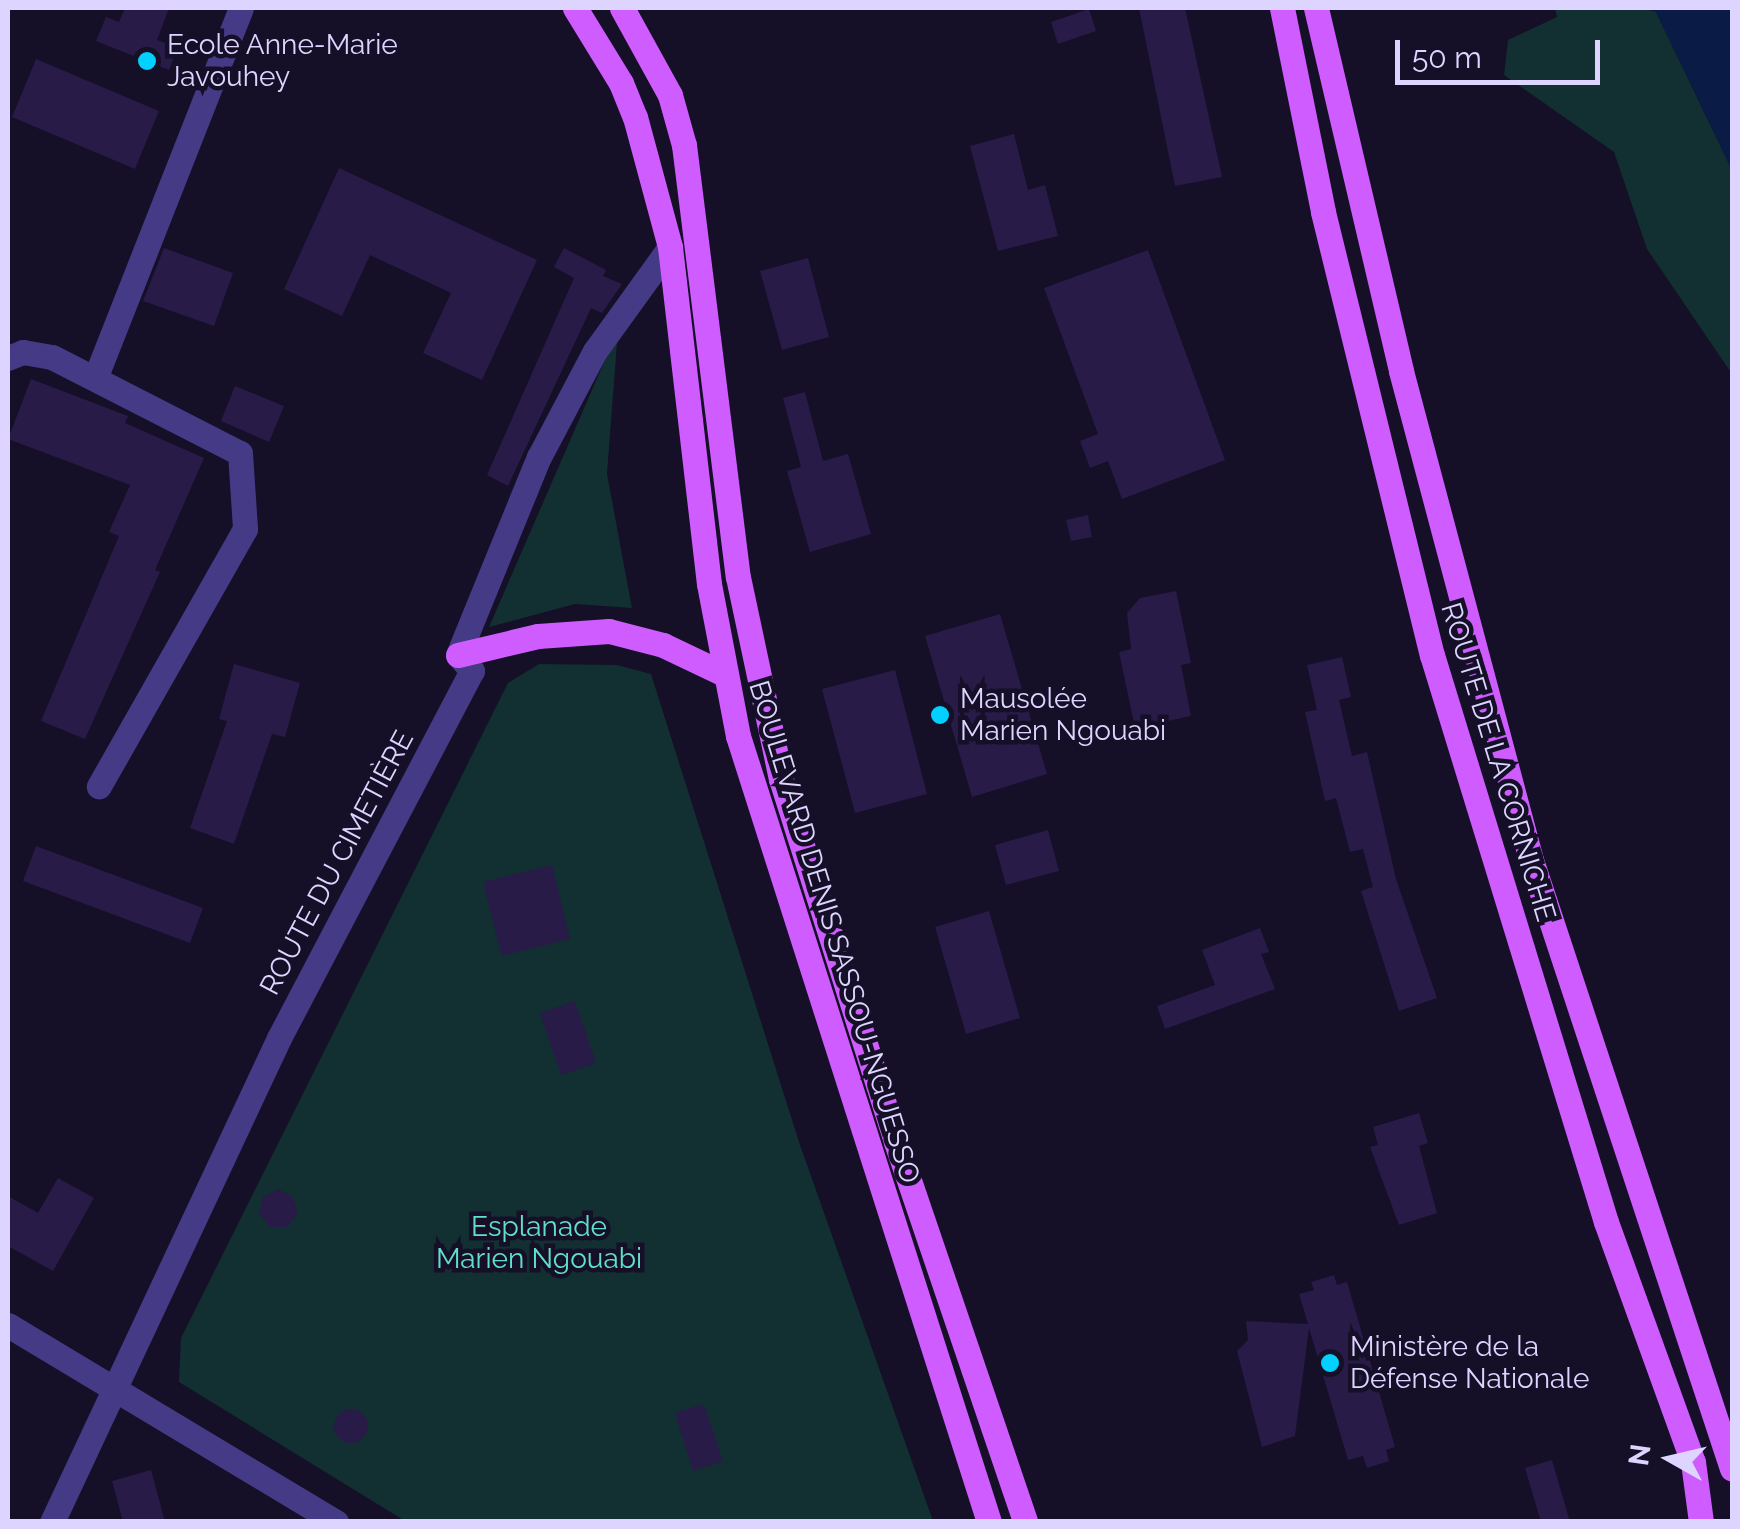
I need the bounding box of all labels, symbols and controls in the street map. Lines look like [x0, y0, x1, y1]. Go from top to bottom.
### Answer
scale bar [1400, 20, 1605, 82]
place label: Ecole Anne-Marie Javouhey [167, 28, 399, 94]
text: 50 m [1412, 40, 1482, 75]
marker: Ecole Anne-Marie Javouhey [136, 50, 158, 72]
street label: ROUTE DE LA CORNICHE [1433, 598, 1563, 926]
street label: BOULEVARD DENIS SASSOU-NGUESSO [741, 677, 927, 1187]
place label: Mausolée Marien Ngouabi [960, 682, 1166, 748]
marker: Mausolée Marien Ngouabi [929, 704, 951, 726]
street label: ROUTE DU CIMETIÈRE [253, 725, 421, 1001]
park label: Esplanade Marien Ngouabi [436, 1210, 642, 1276]
place label: Ministère de la Défense Nationale [1350, 1330, 1589, 1396]
marker: Ministère de la Défense Nationale [1319, 1352, 1341, 1374]
north arrow [1620, 1409, 1720, 1509]
text: N [1622, 1442, 1658, 1468]

